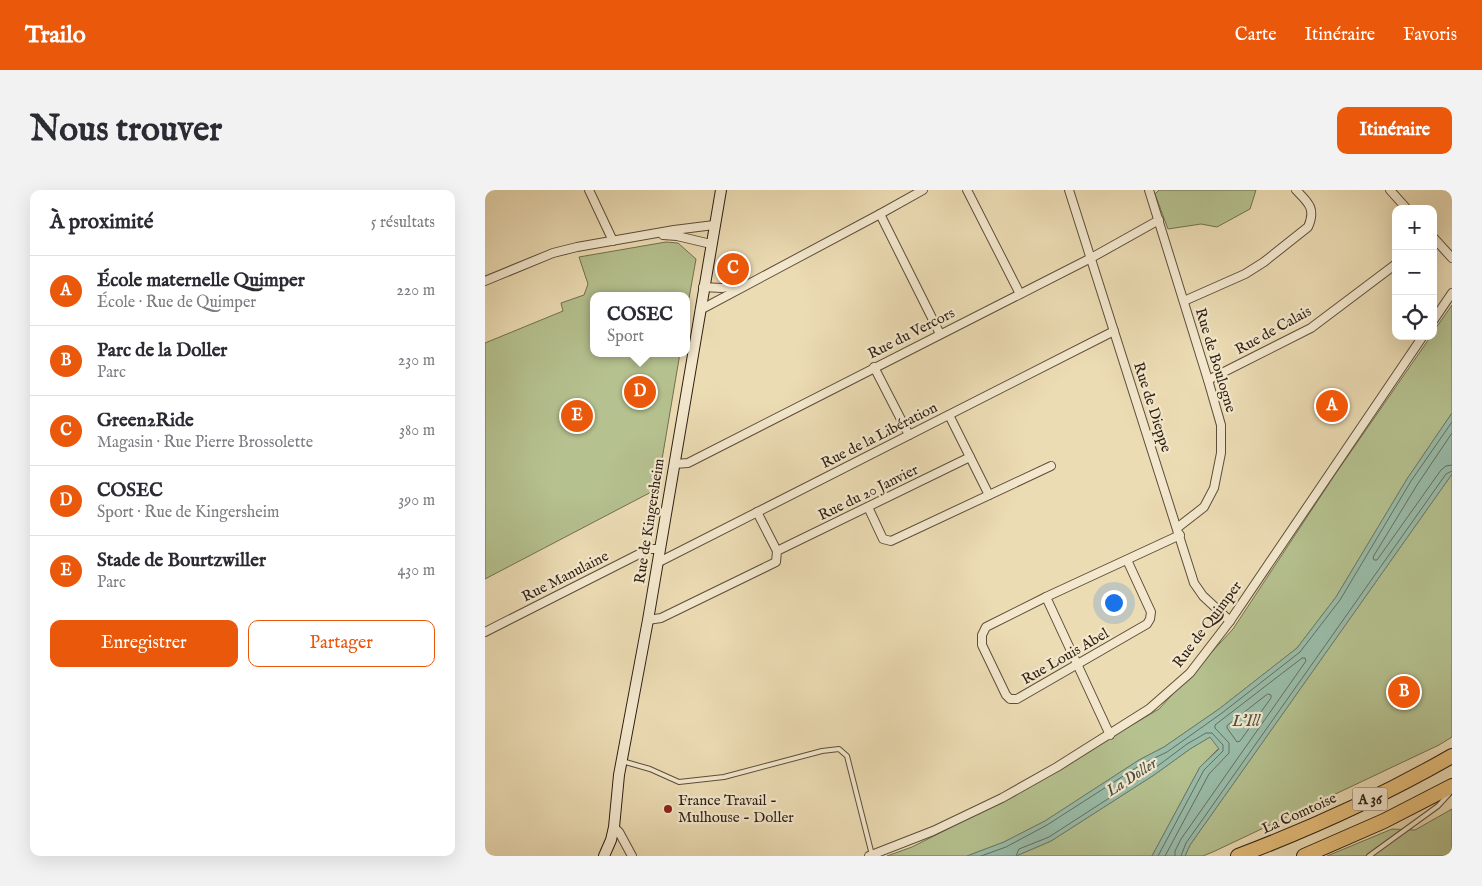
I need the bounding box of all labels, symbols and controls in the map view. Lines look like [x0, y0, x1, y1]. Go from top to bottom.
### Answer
text: Trailo [25, 20, 86, 51]
text: Carte [1235, 24, 1277, 47]
text: Itinéraire [1305, 24, 1375, 47]
text: Favoris [1403, 24, 1457, 47]
button: Itinéraire [1337, 107, 1452, 154]
text: Nous trouver [30, 108, 222, 153]
map controls [1392, 205, 1437, 340]
button: + [1392, 205, 1437, 250]
text: À proximité [50, 209, 153, 236]
text: 5 résultats [371, 213, 435, 233]
pin: C [717, 250, 749, 288]
button: − [1392, 250, 1437, 295]
text: École maternelle Quimper [97, 269, 305, 293]
text: A [61, 281, 71, 301]
text: 220 m [396, 281, 435, 301]
popup [590, 292, 690, 357]
text: École · Rue de Quimper [97, 293, 256, 313]
button: locate [1392, 295, 1437, 340]
street label: Rue de Calais [1232, 302, 1315, 359]
text: COSEC [607, 303, 673, 327]
street label: Rue du Vercors [865, 303, 958, 363]
street label: Rue de Boulogne [1191, 306, 1240, 415]
text: Sport [607, 327, 644, 347]
text: Parc de la Doller [97, 339, 227, 363]
text: B [61, 351, 71, 371]
text: 230 m [398, 351, 435, 371]
street label: Rue de Dieppe [1129, 360, 1176, 455]
text: Parc [97, 363, 126, 383]
pin: D [624, 373, 656, 411]
pin: A [1316, 387, 1348, 425]
pin: E [561, 397, 593, 435]
street label: Rue de la Libération [818, 398, 941, 473]
text: Green2Ride [97, 409, 194, 433]
text: C [60, 421, 72, 441]
text: 380 m [399, 421, 435, 441]
text: Magasin · Rue Pierre Brossolette [97, 433, 313, 453]
street label: Rue de Kingersheim [630, 457, 669, 585]
street label: Rue du 20 Janvier [815, 460, 922, 525]
text: COSEC [97, 479, 163, 503]
text: D [60, 491, 72, 511]
text: 390 m [398, 491, 435, 511]
text: Sport · Rue de Kingersheim [97, 503, 279, 523]
street label: Rue Manulaine [519, 546, 612, 606]
text: Stade de Bourtzwiller [97, 549, 266, 573]
text: E [60, 561, 72, 581]
text: 430 m [397, 561, 435, 581]
text: Parc [97, 573, 126, 593]
street label: Rue de Quimper [1169, 577, 1246, 671]
your location [1101, 590, 1127, 616]
button: Enregistrer [50, 620, 238, 667]
button: Partager [248, 620, 435, 667]
street label: Rue Louis Abel [1018, 623, 1113, 689]
pin: B [1388, 673, 1420, 711]
water label: L'Ill [1231, 712, 1261, 732]
water label: La Doller [1102, 753, 1162, 802]
street label: La Comtoise [1259, 788, 1340, 838]
road number: A 36 [1353, 788, 1387, 810]
place label: France Travail - Mulhouse - Doller [678, 791, 794, 827]
marker: France Travail - Mulhouse - Doller [662, 803, 674, 815]

